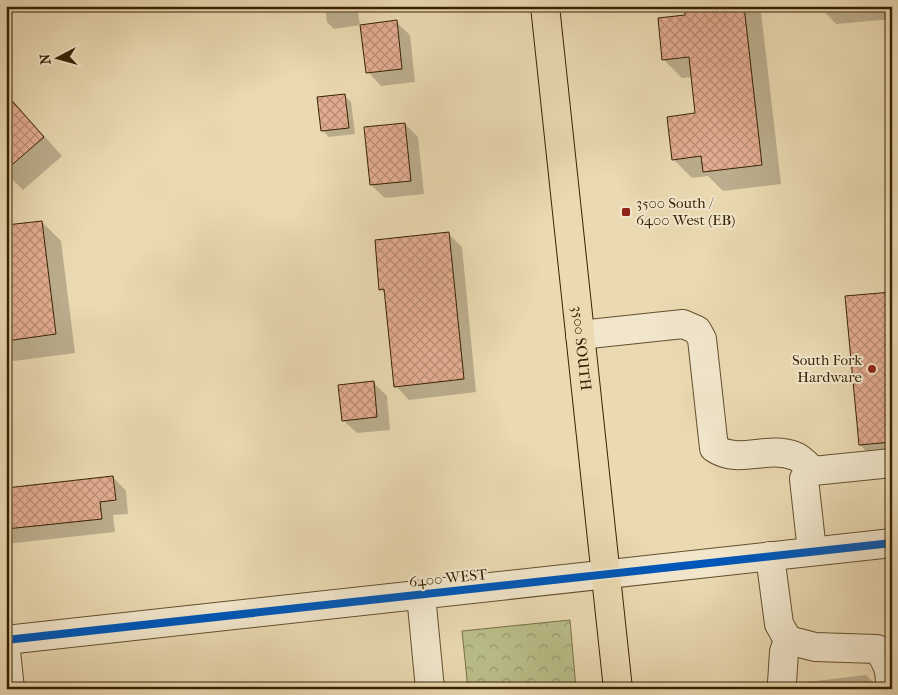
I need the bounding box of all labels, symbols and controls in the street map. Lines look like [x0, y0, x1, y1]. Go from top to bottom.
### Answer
north arrow [32, 32, 82, 82]
text: N [37, 53, 55, 65]
place label: 3500 South / 6400 West (EB) [636, 194, 735, 229]
marker: 3500 South / 6400 West (EB) [620, 206, 632, 218]
street label: 3500 SOUTH [568, 305, 595, 392]
place label: South Fork Hardware [792, 351, 863, 386]
marker: South Fork Hardware [866, 363, 878, 375]
street label: 6400 WEST [408, 565, 489, 591]

